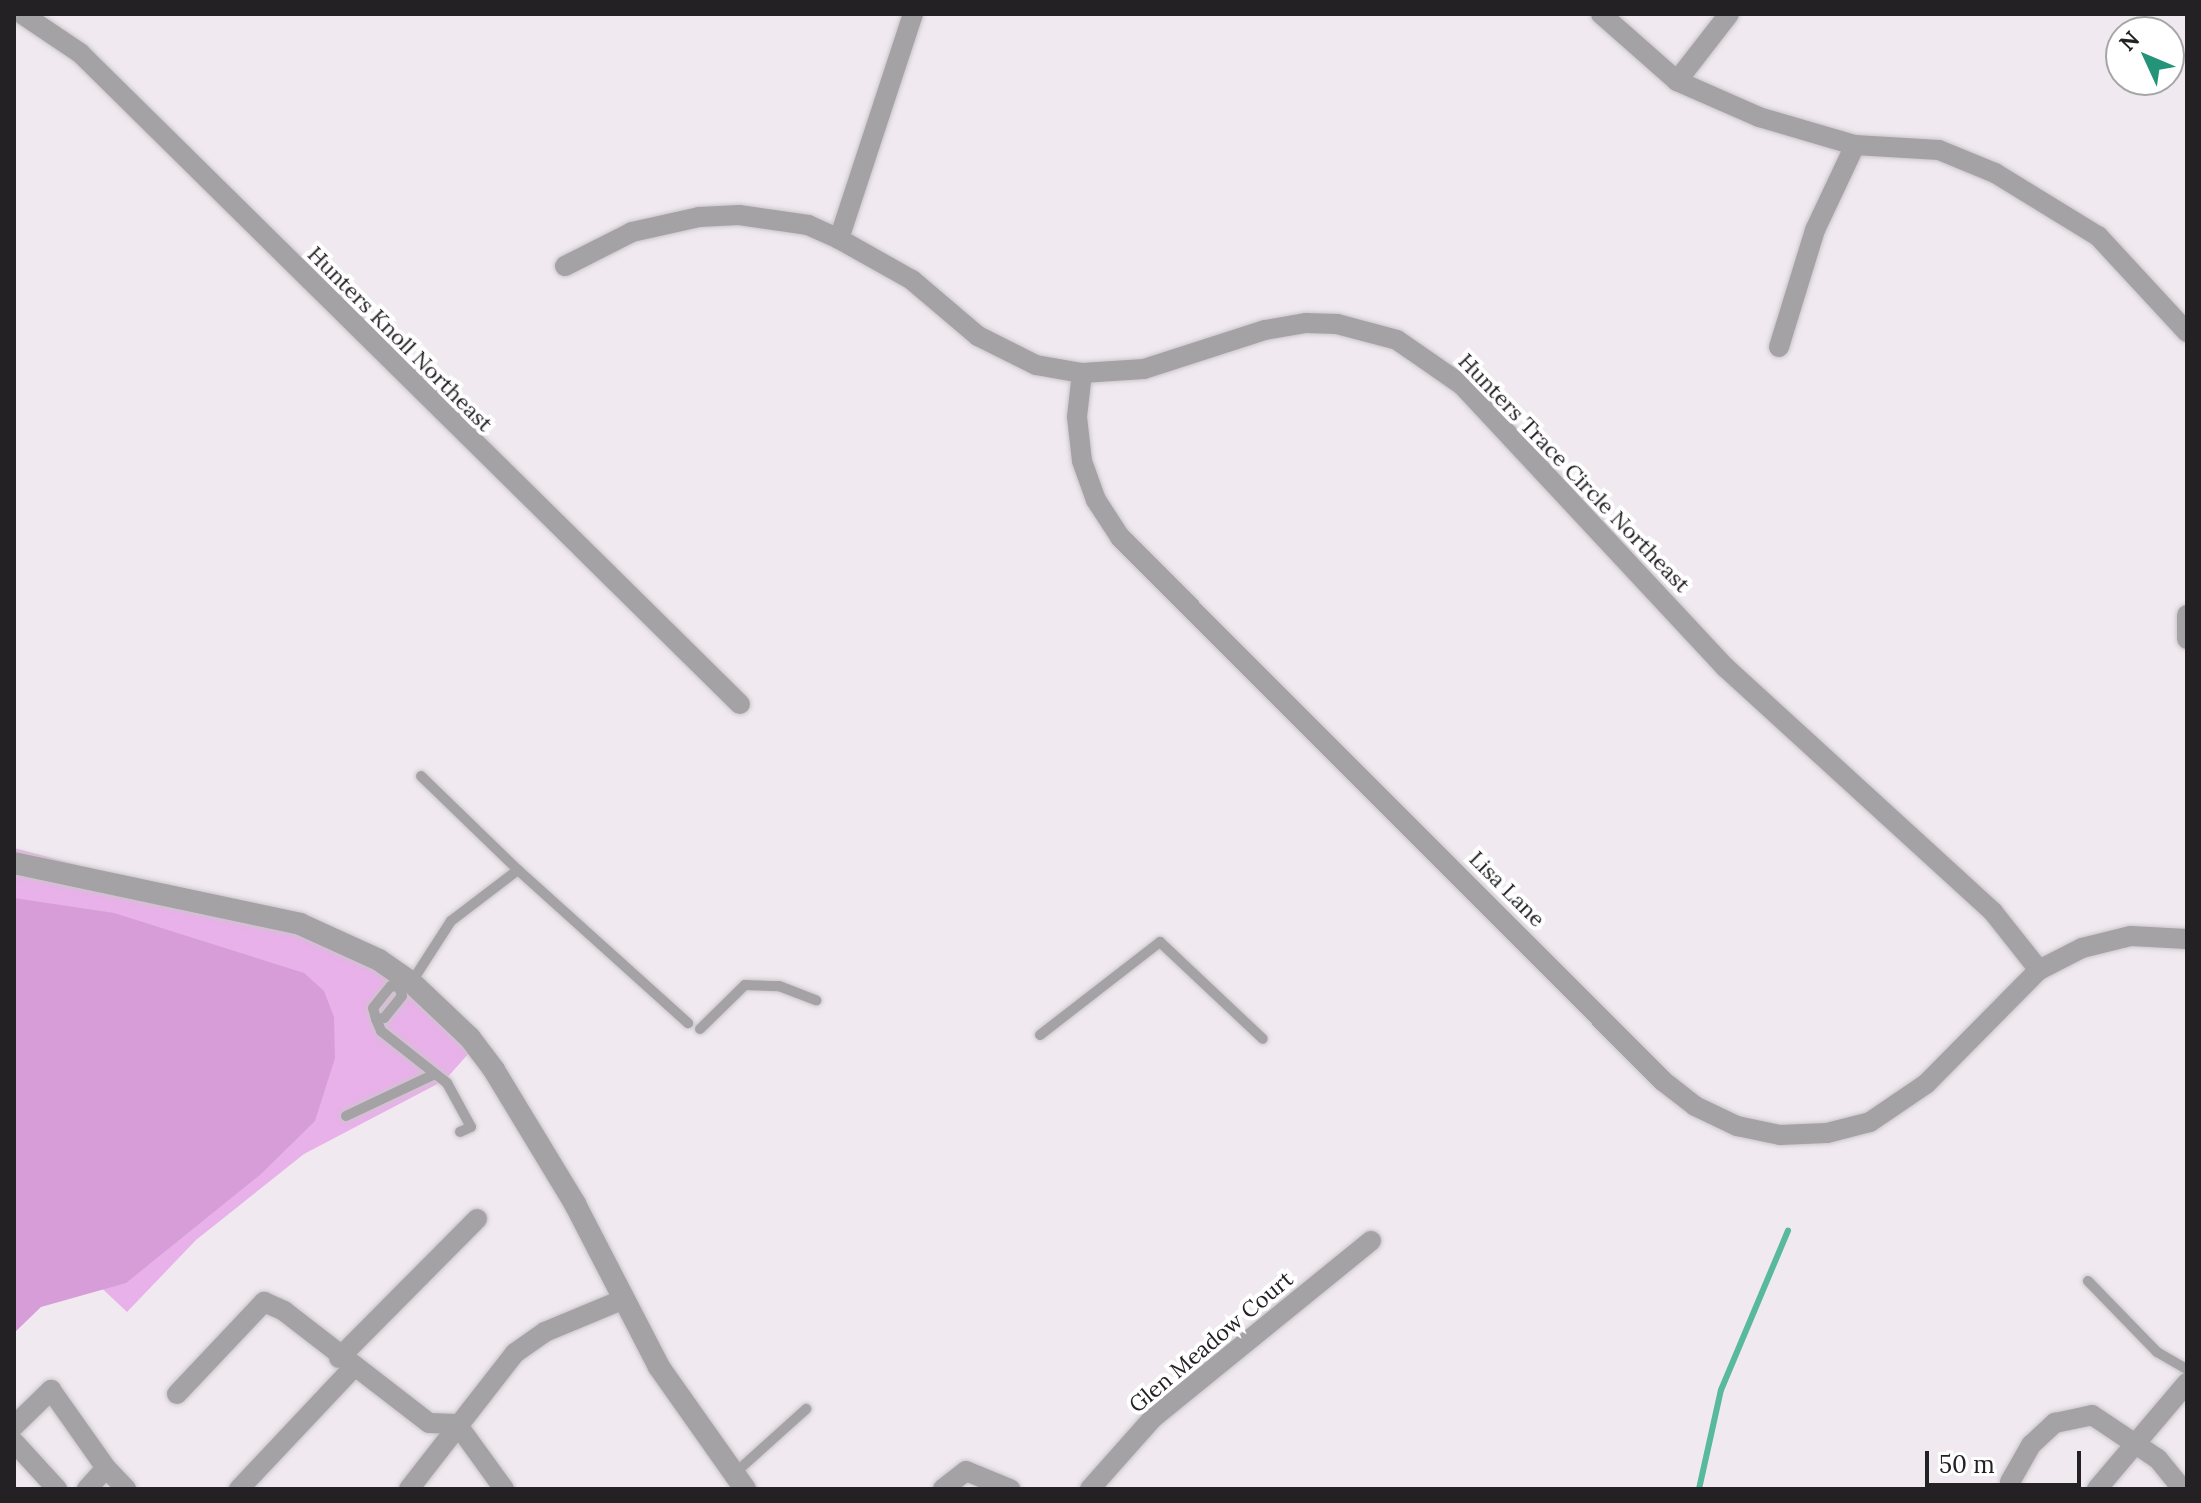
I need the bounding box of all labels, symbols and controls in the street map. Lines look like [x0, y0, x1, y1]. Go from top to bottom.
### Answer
north arrow [2105, 16, 2185, 96]
text: N [2113, 25, 2145, 57]
street label: Hunters Knoll Northeast [302, 241, 498, 437]
street label: Hunters Trace Circle Northeast [1453, 348, 1695, 598]
street label: Lisa Lane [1464, 846, 1550, 932]
street label: Glen Meadow Court [1124, 1266, 1298, 1418]
scale bar [1929, 1435, 2085, 1485]
text: 50 m [1939, 1449, 1995, 1480]

